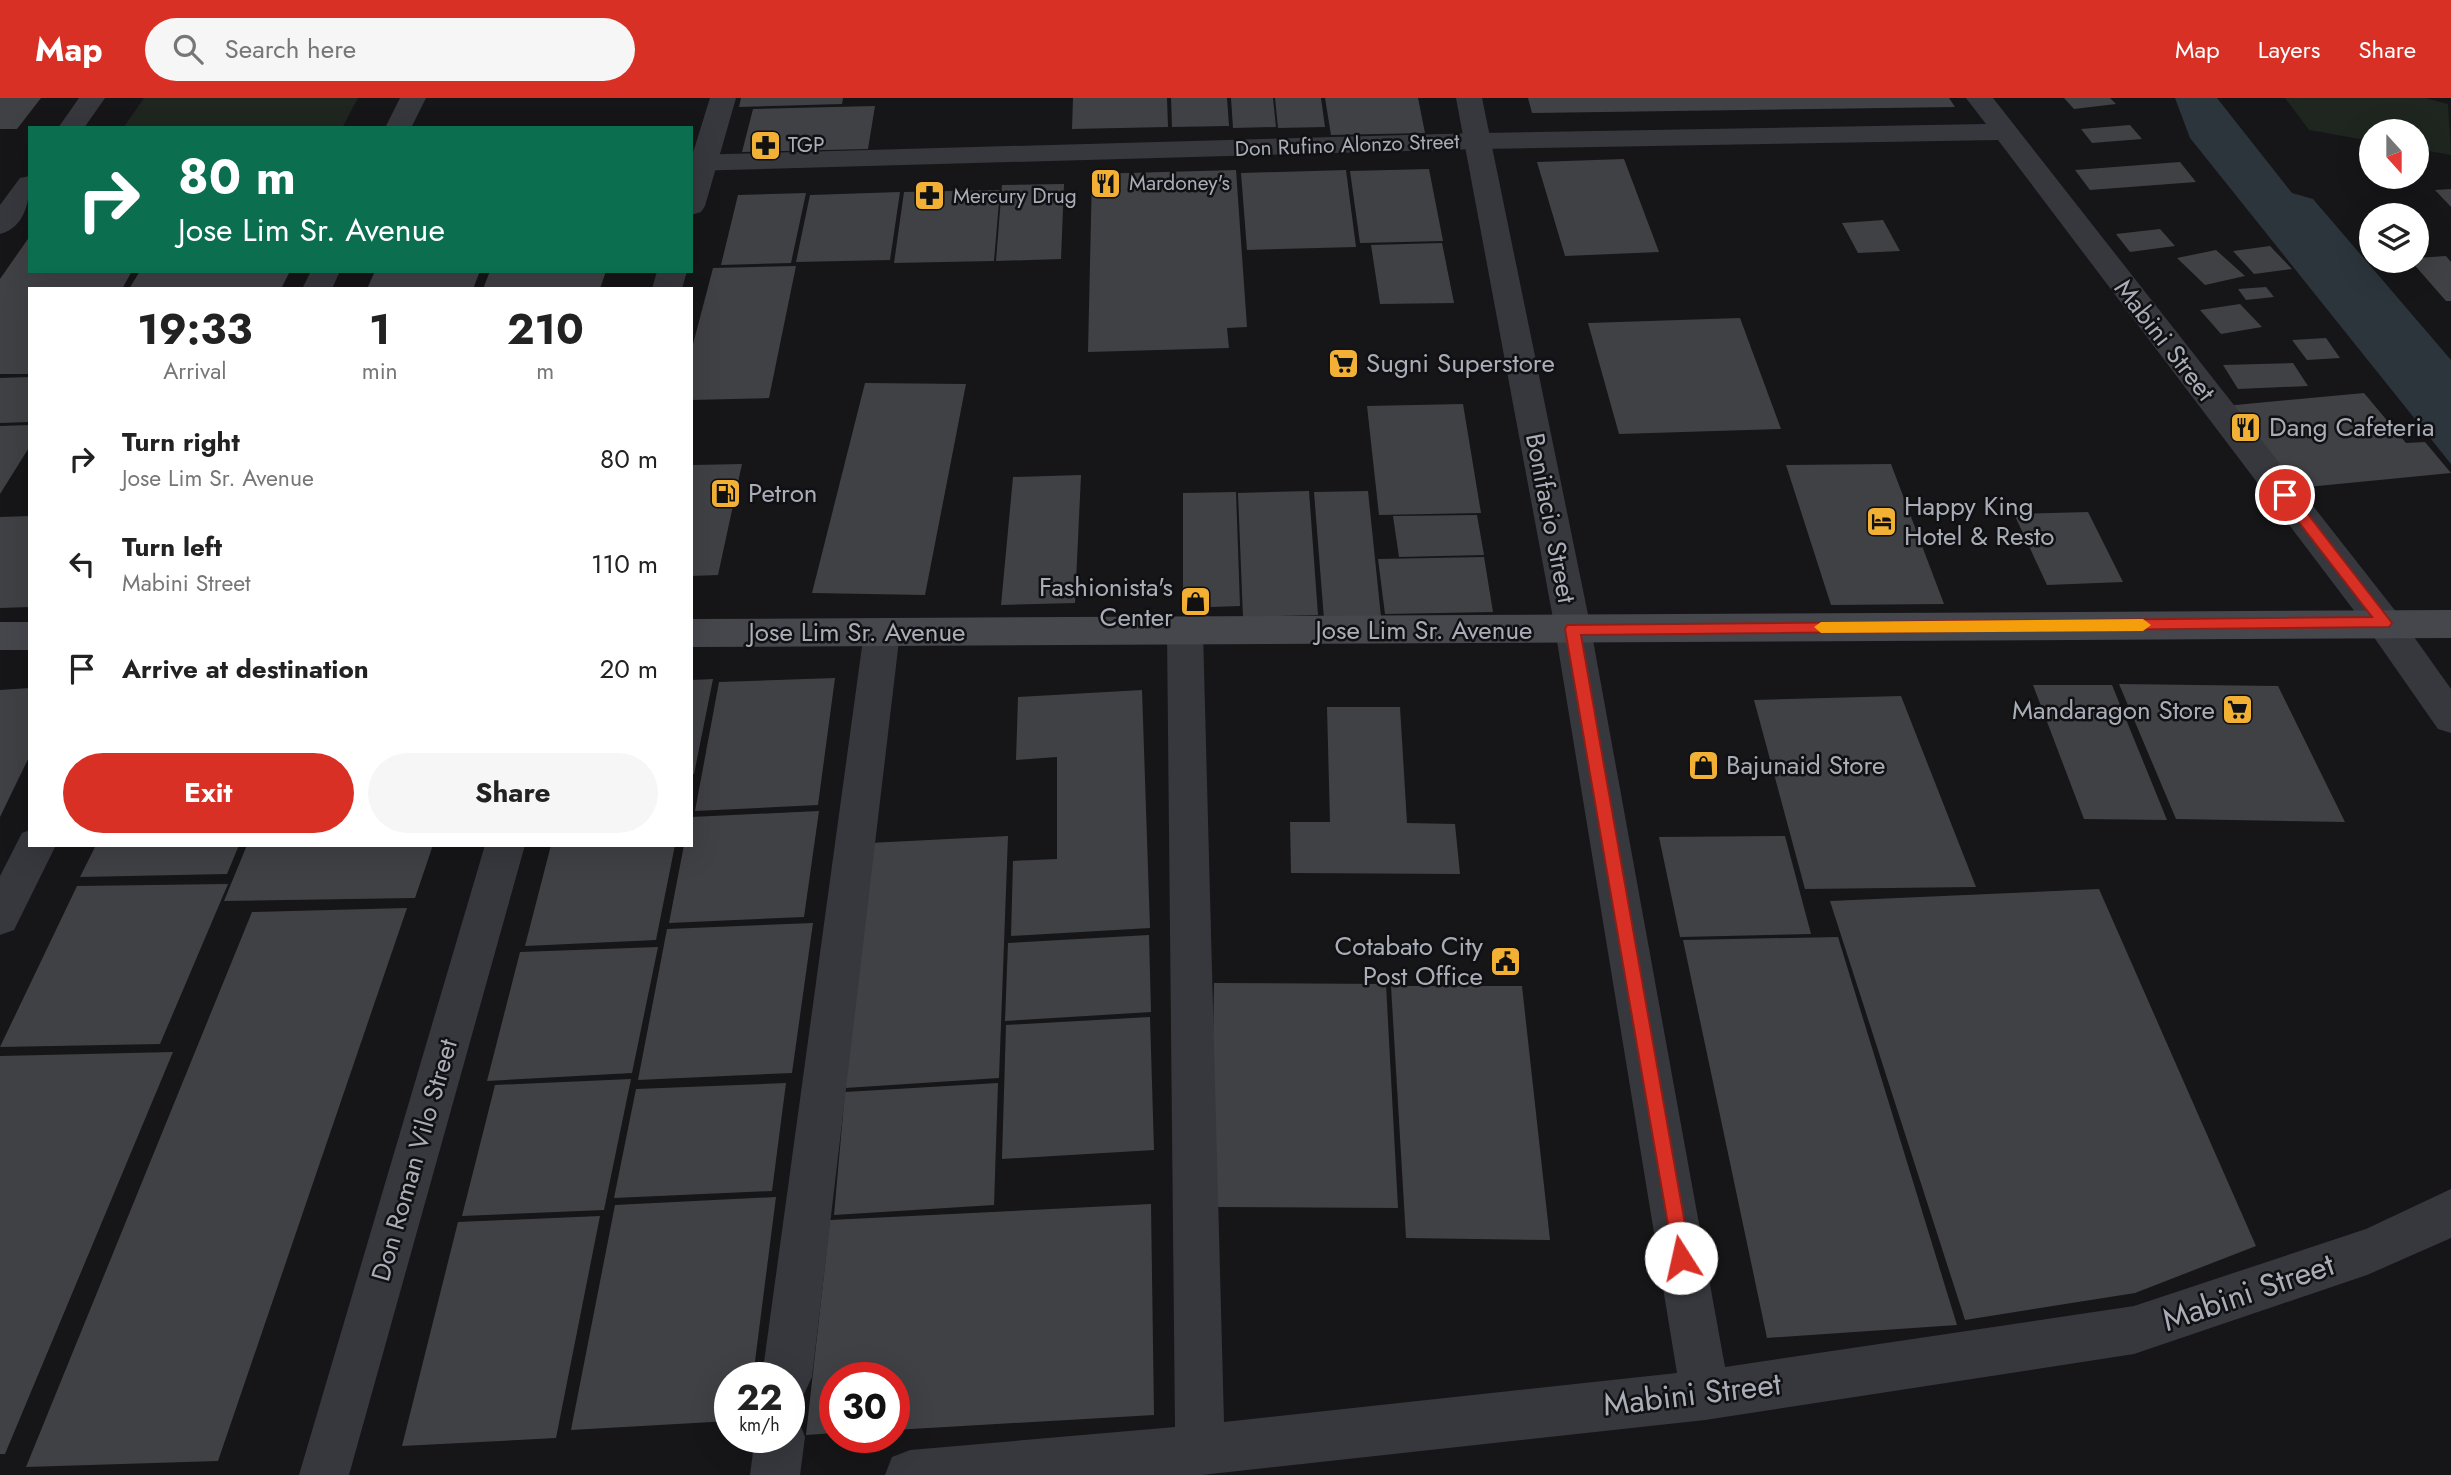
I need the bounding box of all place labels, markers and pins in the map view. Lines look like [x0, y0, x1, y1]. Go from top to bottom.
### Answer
pharmacy icon: TGP [748, 128, 782, 162]
place label: TGP [788, 130, 825, 160]
restaurant icon: Mardoney's [1089, 166, 1123, 200]
place label: Mardoney's [1129, 168, 1230, 198]
pharmacy icon: Mercury Drug [913, 179, 947, 213]
place label: Mercury Drug [953, 181, 1077, 211]
place label: Sugni Superstore [1366, 344, 1555, 382]
supermarket icon: Sugni Superstore [1326, 346, 1360, 380]
place label: Dang Cafeteria [2269, 408, 2434, 446]
restaurant icon: Dang Cafeteria [2229, 410, 2263, 444]
pin [2255, 465, 2315, 525]
place label: Petron [748, 474, 817, 512]
fuel station icon: Petron [708, 476, 742, 510]
place label: Happy King Hotel & Resto [1904, 487, 2054, 555]
hotel icon: Happy King Hotel & Resto [1864, 504, 1898, 538]
place label: Fashionista's Center [1039, 568, 1173, 636]
shop icon: Fashionista's Center [1179, 585, 1213, 619]
place label: Mandaragon Store [2012, 691, 2215, 729]
supermarket icon: Mandaragon Store [2221, 693, 2255, 727]
place label: Bajunaid Store [1726, 746, 1885, 784]
shop icon: Bajunaid Store [1686, 748, 1720, 782]
place label: Cotabato City Post Office [1334, 927, 1484, 995]
public building icon: Cotabato City Post Office [1489, 944, 1523, 978]

